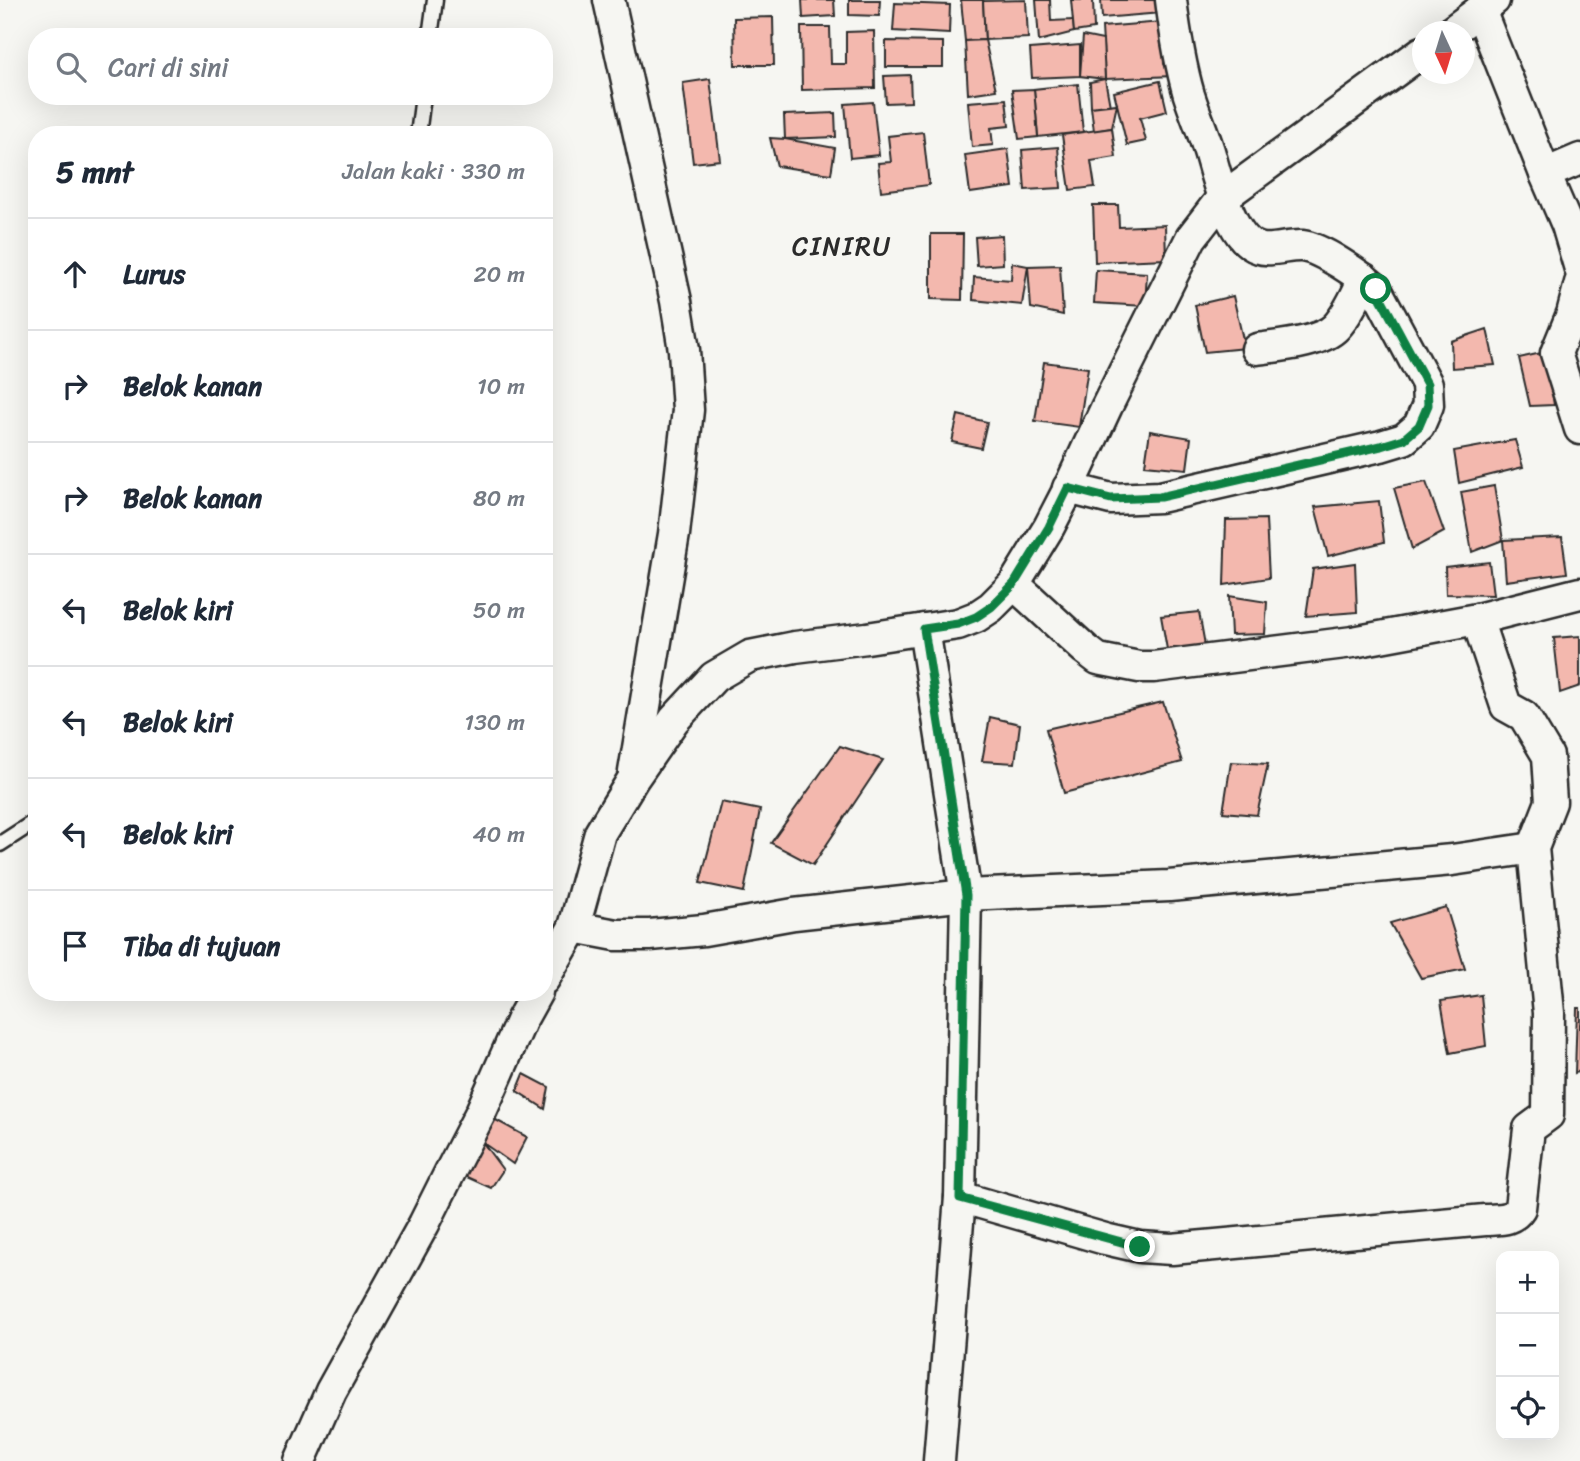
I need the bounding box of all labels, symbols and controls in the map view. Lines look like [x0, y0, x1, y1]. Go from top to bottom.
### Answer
north arrow [1412, 21, 1475, 84]
search box [28, 28, 553, 105]
text: Cari di sini [108, 44, 229, 90]
icon: search [52, 48, 90, 86]
text: 5 mnt [56, 145, 133, 199]
text: Jalan kaki · 330 m [342, 151, 525, 192]
district label: CINIRU [792, 223, 892, 269]
text: Lurus [123, 251, 186, 297]
text: 20 m [474, 254, 525, 295]
icon: ahead [56, 255, 94, 293]
route start [1360, 273, 1391, 304]
text: Belok kanan [123, 363, 262, 409]
text: 10 m [477, 366, 525, 407]
icon: right [56, 367, 94, 405]
text: Belok kanan [123, 475, 262, 521]
text: 80 m [473, 478, 525, 519]
icon: right [56, 479, 94, 517]
text: Belok kiri [123, 587, 233, 633]
text: 50 m [473, 590, 525, 631]
icon: left [56, 591, 94, 629]
text: Belok kiri [123, 699, 233, 745]
text: 130 m [464, 702, 525, 743]
icon: left [56, 703, 94, 741]
text: Belok kiri [123, 811, 233, 857]
text: 40 m [472, 814, 525, 855]
icon: left [56, 815, 94, 853]
text: Tiba di tujuan [123, 923, 280, 969]
icon: arrive [56, 927, 94, 965]
route end [1124, 1231, 1155, 1262]
map controls [1496, 1251, 1559, 1440]
button: + [1496, 1251, 1559, 1314]
button: − [1496, 1314, 1559, 1377]
button: locate [1496, 1377, 1559, 1440]

